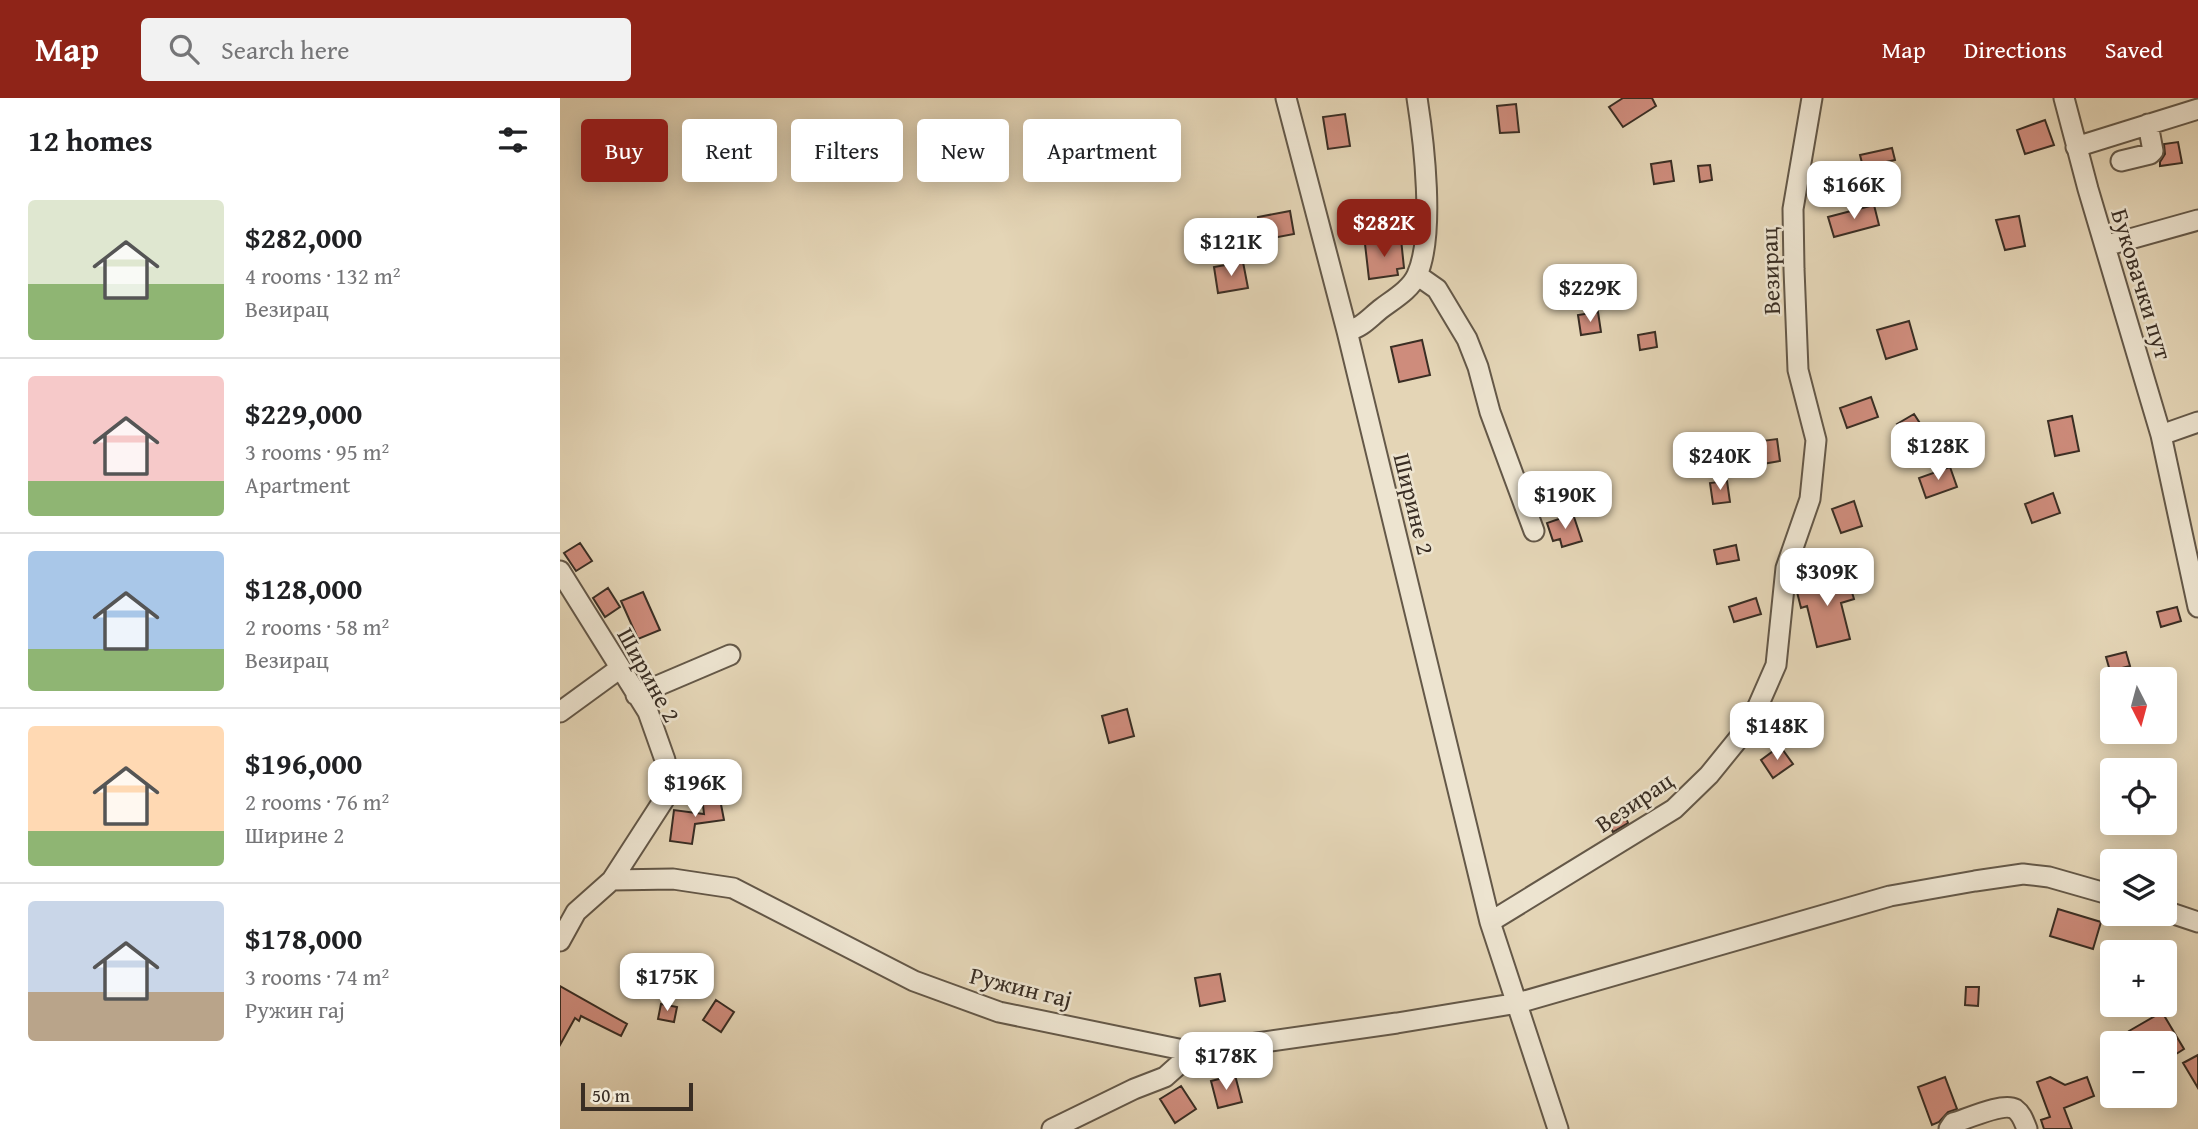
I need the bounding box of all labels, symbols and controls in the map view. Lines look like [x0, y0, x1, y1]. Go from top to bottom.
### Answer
search box [141, 18, 631, 81]
text: Map [35, 25, 99, 73]
icon: search [165, 30, 203, 68]
text: Search here [221, 30, 349, 69]
text: Map [1882, 32, 1926, 67]
text: Directions [1964, 32, 2067, 67]
text: Saved [2105, 32, 2163, 67]
text: 12 homes [28, 118, 153, 162]
chip: Buy [581, 119, 668, 182]
chip: Rent [682, 119, 777, 182]
chip: Filters [791, 119, 903, 182]
chip: New [917, 119, 1009, 182]
chip: Apartment [1023, 119, 1181, 182]
icon: filters [494, 121, 532, 159]
pin: $166K [1805, 162, 1903, 221]
text: $166K [1823, 167, 1885, 200]
pin: $282K [1335, 200, 1433, 259]
street label: Буковачки пут [2102, 204, 2182, 364]
text: $282K [1353, 205, 1415, 238]
text: $282,000 [245, 215, 362, 259]
pin: $121K [1182, 218, 1280, 278]
text: $121K [1200, 224, 1262, 257]
street label: Везирац [1751, 226, 1789, 315]
icon: home [84, 228, 168, 312]
text: 4 rooms · 132 m² [245, 259, 400, 292]
pin: $229K [1541, 264, 1639, 324]
text: $229K [1559, 270, 1621, 303]
text: Везирац [245, 292, 329, 325]
text: $229,000 [245, 391, 362, 435]
icon: home [84, 404, 168, 488]
pin: $128K [1889, 422, 1987, 482]
text: $128K [1907, 428, 1969, 461]
pin: $240K [1671, 432, 1769, 492]
text: 3 rooms · 95 m² [245, 435, 389, 468]
text: $240K [1689, 438, 1751, 471]
street label: Ширине 2 [1384, 450, 1444, 558]
text: Apartment [245, 468, 350, 501]
pin: $190K [1516, 472, 1614, 531]
text: $190K [1534, 477, 1596, 510]
pin: $309K [1778, 548, 1876, 608]
text: $309K [1796, 554, 1858, 587]
text: $128,000 [245, 566, 362, 610]
icon: home [84, 579, 168, 663]
text: 2 rooms · 58 m² [245, 610, 389, 643]
street label: Ширине 2 [609, 621, 689, 729]
text: Везирац [245, 643, 329, 676]
north arrow [2100, 667, 2177, 744]
map controls [2100, 667, 2177, 1108]
pin: $148K [1728, 702, 1826, 762]
text: $148K [1746, 708, 1808, 741]
text: $196,000 [245, 741, 362, 785]
icon: home [84, 754, 168, 838]
button: locate [2100, 758, 2177, 835]
pin: $196K [646, 760, 744, 819]
street label: Везирац [1588, 763, 1680, 841]
text: $196K [664, 765, 726, 798]
text: 2 rooms · 76 m² [245, 785, 389, 818]
text: Ширине 2 [245, 818, 344, 851]
button: layers [2100, 849, 2177, 926]
text: $178,000 [245, 916, 362, 960]
icon: home [84, 929, 168, 1013]
button: + [2100, 940, 2177, 1017]
pin: $175K [618, 954, 716, 1013]
street label: Ружин гај [966, 957, 1076, 1017]
text: $175K [636, 959, 698, 992]
text: 3 rooms · 74 m² [245, 960, 389, 993]
text: Ружин гај [245, 993, 345, 1026]
button: − [2100, 1031, 2177, 1108]
pin: $178K [1177, 1032, 1275, 1092]
text: $178K [1195, 1038, 1257, 1071]
scale bar [581, 1080, 693, 1112]
text: 50 m [592, 1081, 630, 1109]

